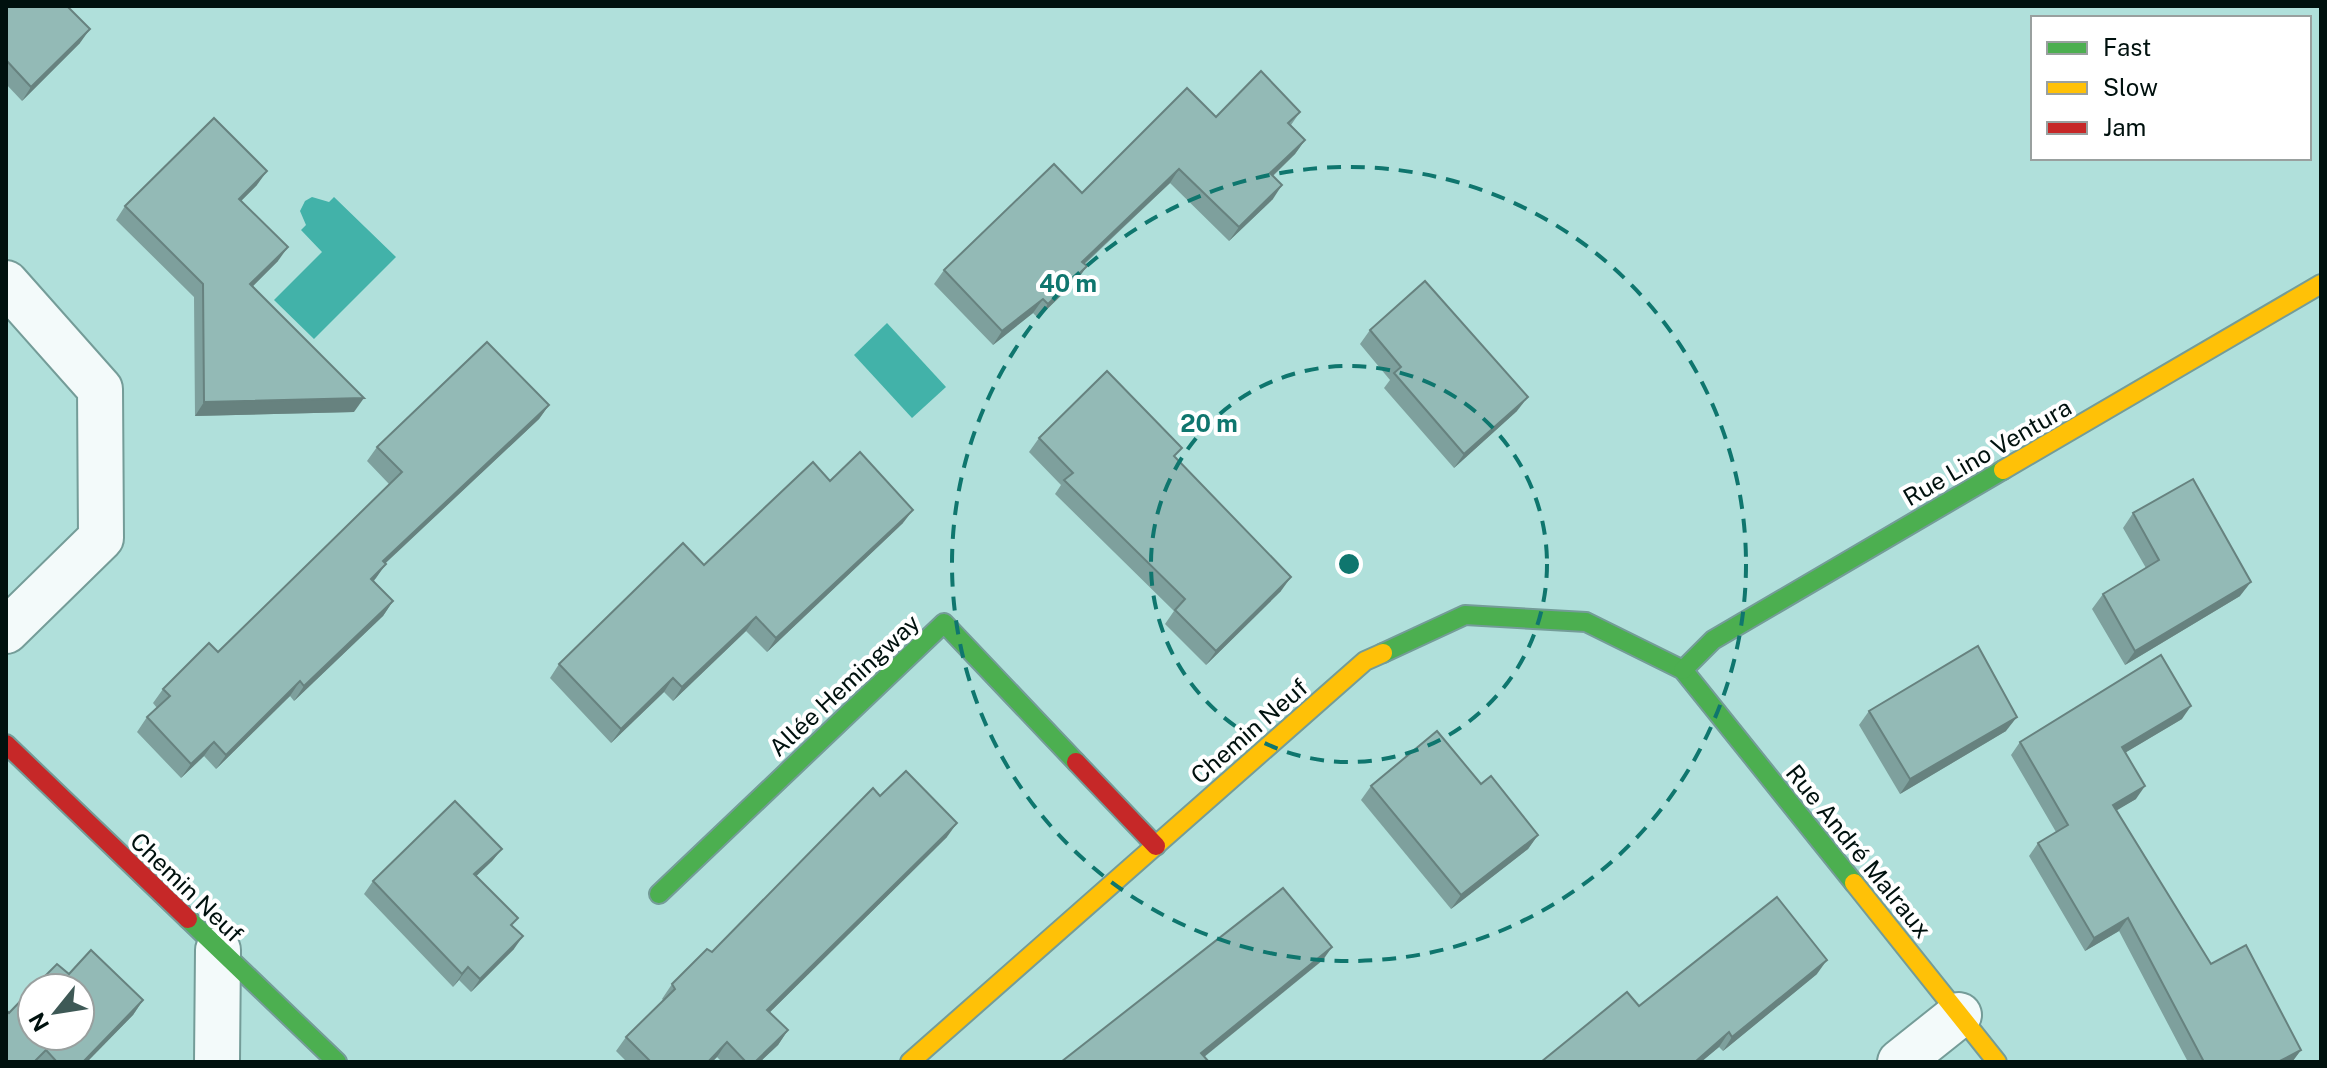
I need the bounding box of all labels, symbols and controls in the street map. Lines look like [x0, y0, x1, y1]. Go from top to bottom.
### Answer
legend [2031, 16, 2311, 160]
text: Fast [2103, 33, 2151, 61]
text: Slow [2103, 73, 2158, 101]
text: Jam [2103, 113, 2146, 141]
text: 40 m [1039, 269, 1097, 297]
street label: Rue Lino Ventura [1898, 393, 2076, 511]
text: 20 m [1180, 409, 1238, 437]
centre of rings [1335, 550, 1363, 578]
street label: Allée Hemingway [763, 608, 925, 762]
street label: Chemin Neuf [1185, 673, 1313, 789]
street label: Rue André Malraux [1781, 759, 1937, 943]
street label: Chemin Neuf [125, 826, 249, 948]
north arrow [16, 972, 96, 1052]
text: N [23, 1008, 54, 1036]

